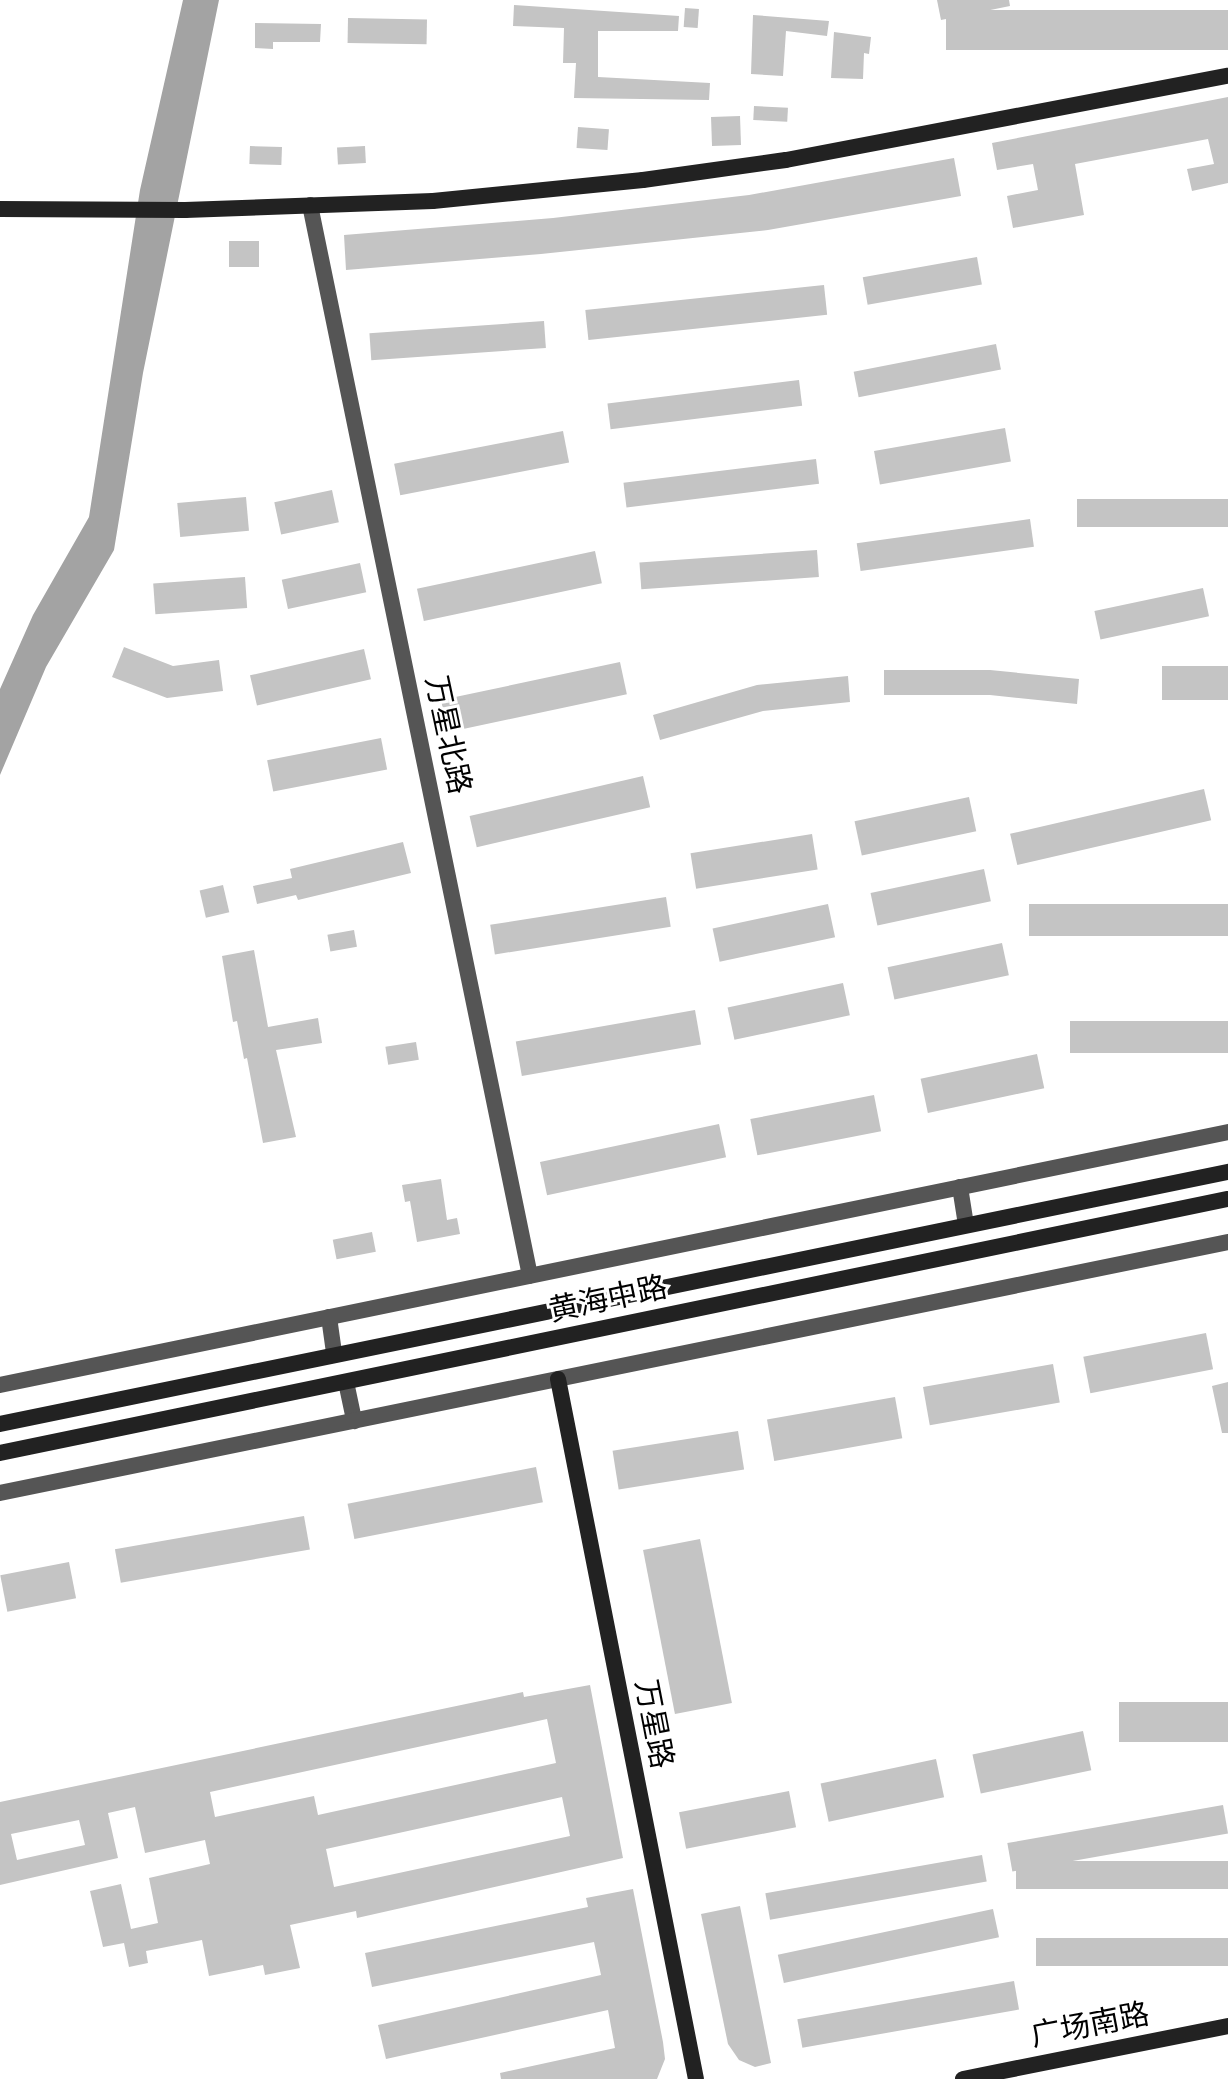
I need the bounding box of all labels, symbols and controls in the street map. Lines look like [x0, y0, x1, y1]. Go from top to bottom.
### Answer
street label: 万星北路 [418, 673, 478, 797]
street label: 黄海中路 [546, 1269, 670, 1329]
street label: 万星路 [628, 1676, 680, 1772]
street label: 广场南路 [1028, 1996, 1152, 2054]

